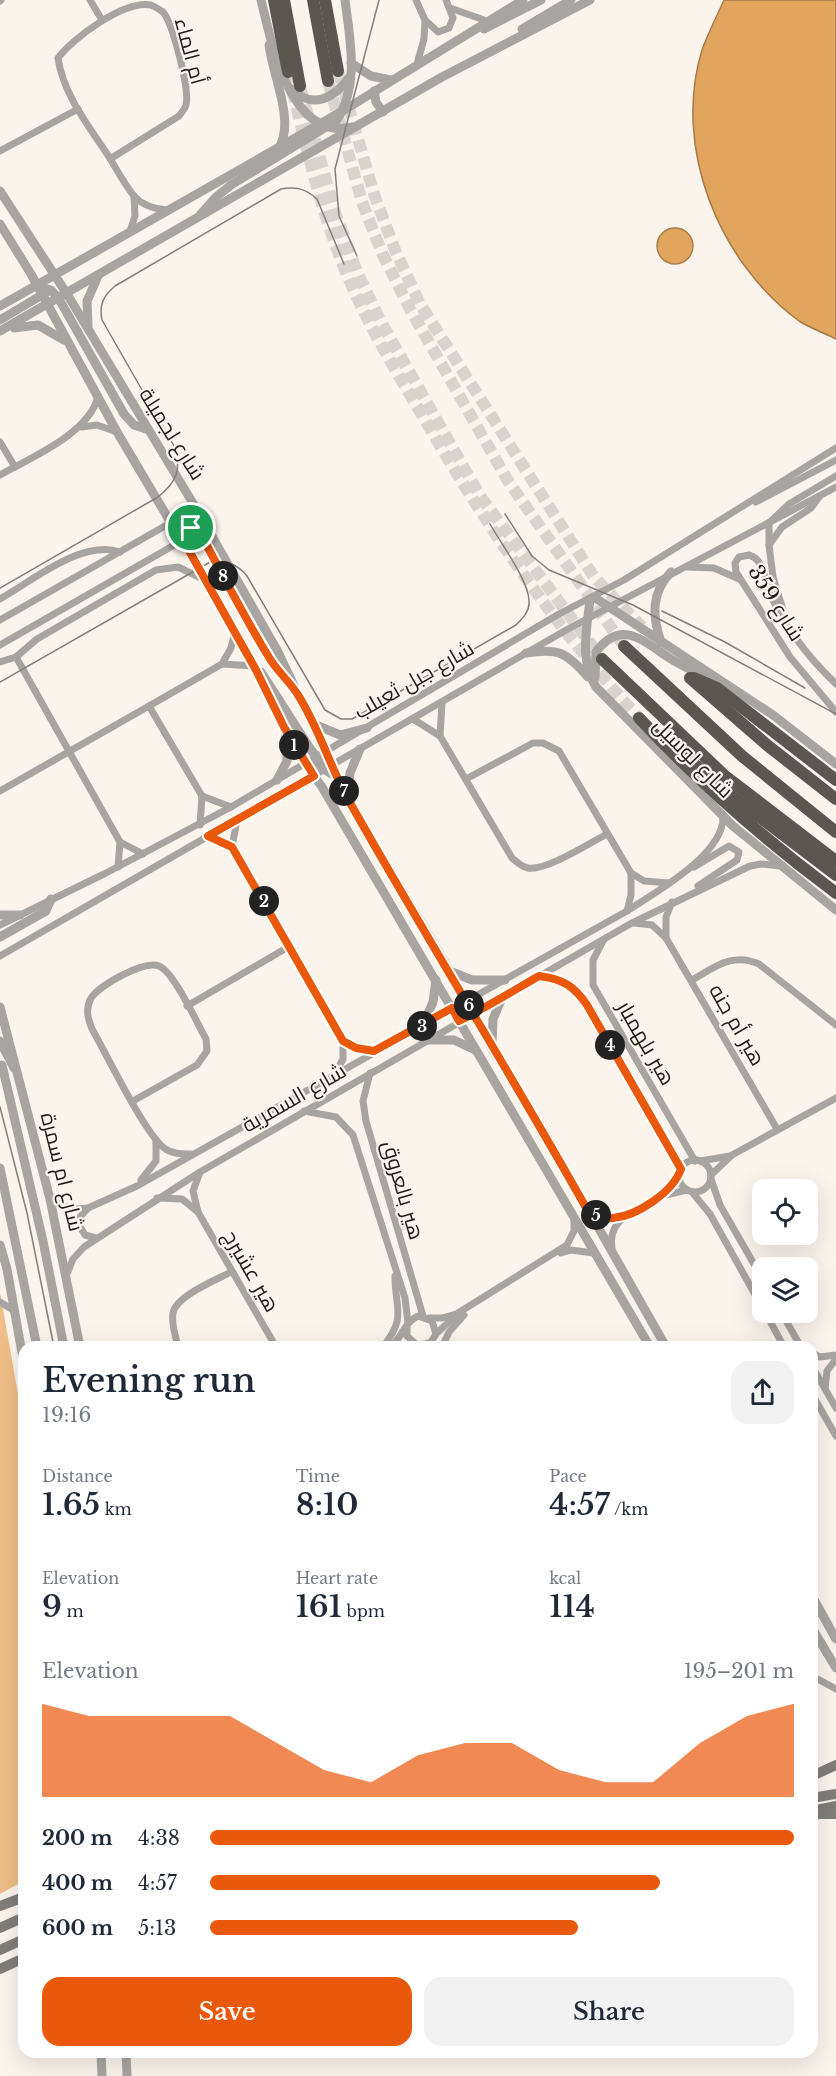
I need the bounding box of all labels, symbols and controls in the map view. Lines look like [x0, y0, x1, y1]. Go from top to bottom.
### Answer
street label: أم الماء [168, 15, 211, 87]
street label: شارع لجميلة [133, 383, 211, 486]
pin [165, 502, 216, 553]
icon: arrive [174, 511, 207, 544]
street label: شارع 359 [742, 560, 810, 647]
pin: 8 [208, 561, 238, 591]
text: 8 [218, 566, 228, 586]
street label: شارع جبل ثعيلب [349, 635, 479, 726]
street label: شارع لوسيل [647, 712, 739, 804]
pin: 1 [279, 730, 309, 760]
text: 1 [291, 735, 297, 755]
pin: 7 [329, 776, 359, 806]
text: 7 [340, 781, 348, 801]
pin: 2 [249, 886, 279, 916]
text: 2 [259, 891, 269, 911]
street label: هير أم جنه [702, 980, 771, 1071]
pin: 6 [454, 990, 484, 1020]
text: 6 [464, 995, 474, 1015]
street label: هير بلهمبار [611, 995, 681, 1090]
pin: 3 [407, 1011, 437, 1041]
text: 3 [417, 1016, 427, 1036]
pin: 4 [595, 1030, 625, 1060]
text: 4 [605, 1035, 615, 1055]
street label: شارع السمرية [237, 1058, 351, 1139]
street label: شارع ام سمرة [34, 1110, 89, 1234]
street label: هير بالعروق [376, 1137, 430, 1243]
map controls [752, 1179, 818, 1323]
button: locate [752, 1179, 818, 1245]
pin: 5 [581, 1200, 611, 1230]
text: 5 [591, 1205, 601, 1225]
street label: هير عشيرج [216, 1225, 285, 1317]
button: layers [752, 1257, 818, 1323]
text: Evening run [42, 1360, 256, 1401]
button: share [731, 1361, 794, 1424]
text: 19:16 [42, 1403, 91, 1427]
text: Distance [42, 1466, 113, 1486]
text: Time [296, 1466, 340, 1486]
text: Pace [549, 1466, 587, 1486]
text: 1.65 [42, 1486, 100, 1523]
text: 8:10 [296, 1486, 358, 1523]
text: 4:57 [549, 1486, 610, 1523]
text: km [100, 1499, 132, 1519]
text: /km [610, 1499, 648, 1519]
text: Elevation [42, 1568, 119, 1588]
text: Heart rate [296, 1568, 378, 1588]
text: kcal [549, 1568, 581, 1588]
text: 9 [42, 1588, 62, 1625]
text: 161 [296, 1588, 342, 1625]
text: 114 [549, 1588, 595, 1625]
text: m [62, 1601, 84, 1621]
text: bpm [342, 1601, 385, 1621]
text: Elevation [42, 1659, 139, 1683]
text: 195–201 m [684, 1659, 794, 1683]
text: 200 m [42, 1826, 113, 1850]
text: 4:38 [138, 1826, 180, 1850]
text: 400 m [42, 1871, 113, 1895]
text: 4:57 [138, 1871, 177, 1895]
text: 600 m [42, 1916, 113, 1940]
text: 5:13 [138, 1916, 176, 1940]
button: Save [42, 1977, 412, 2046]
button: Share [424, 1977, 794, 2046]

